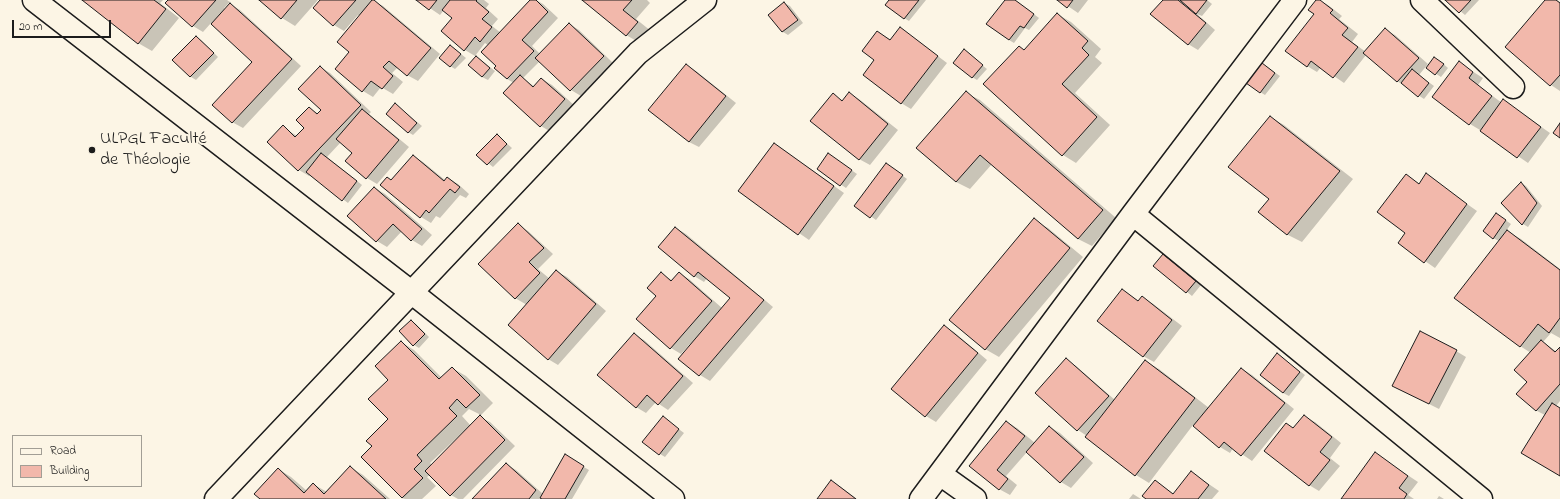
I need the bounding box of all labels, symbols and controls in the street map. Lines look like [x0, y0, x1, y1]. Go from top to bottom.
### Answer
scale bar [14, 12, 113, 38]
text: 20 m [19, 18, 42, 36]
place label: ULPGL Faculté de Théologie [100, 129, 207, 172]
marker: ULPGL Faculté de Théologie [87, 145, 97, 155]
legend [12, 435, 142, 487]
text: Road [50, 442, 76, 460]
text: Building [50, 462, 89, 480]

